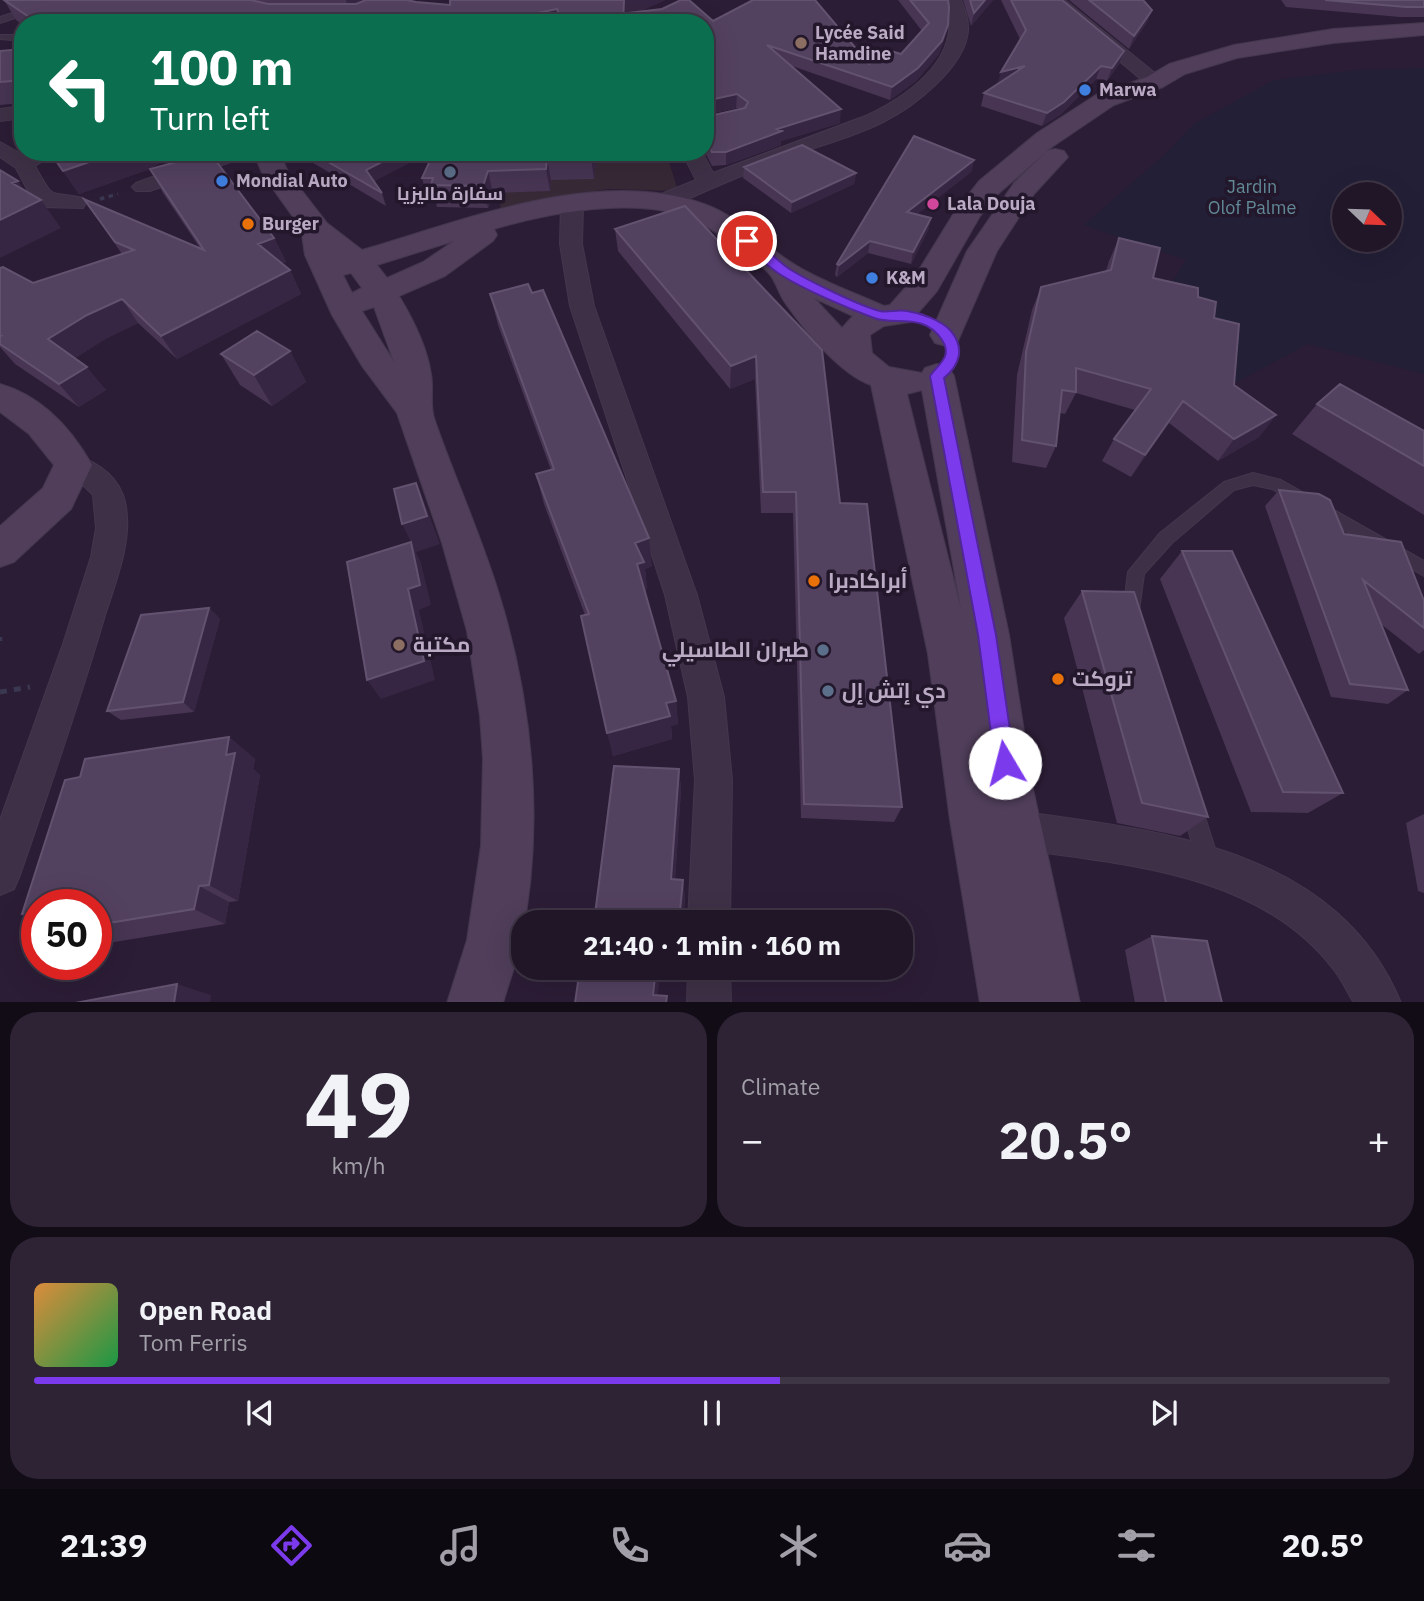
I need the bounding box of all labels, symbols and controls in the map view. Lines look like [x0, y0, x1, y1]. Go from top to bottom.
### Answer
place label: Lycée Said Hamdine [815, 21, 905, 65]
text: 100 m [150, 35, 294, 98]
marker: Lycée Said Hamdine [793, 35, 809, 51]
icon: left [35, 42, 126, 133]
place label: Marwa [1099, 78, 1156, 101]
marker: Marwa [1077, 82, 1093, 98]
text: Turn left [150, 97, 270, 139]
marker: سفارة ماليزيا [442, 164, 458, 180]
place label: Mondial Auto [236, 169, 348, 192]
marker: Mondial Auto [214, 173, 230, 189]
park label: Jardin Olof Palme [1208, 175, 1296, 219]
place label: سفارة ماليزيا [397, 182, 503, 205]
north arrow [1332, 182, 1402, 252]
map controls [1332, 182, 1402, 252]
place label: Lala Douja [947, 192, 1036, 215]
marker: Lala Douja [925, 196, 941, 212]
pin [717, 211, 777, 271]
place label: Burger [262, 212, 319, 235]
marker: Burger [240, 216, 256, 232]
icon: arrive [728, 222, 766, 260]
place label: K&M [886, 266, 926, 289]
marker: K&M [864, 270, 880, 286]
place label: أبراكادبرا [828, 566, 907, 594]
marker: أبراكادبرا [806, 573, 822, 589]
place label: مكتبة [413, 630, 471, 658]
place label: طيران الطاسيلي [662, 635, 809, 667]
marker: مكتبة [391, 637, 407, 653]
marker: طيران الطاسيلي [815, 642, 831, 658]
place label: تروكت [1072, 664, 1133, 692]
marker: تروكت [1050, 671, 1066, 687]
place label: دي إتش إل [842, 676, 946, 708]
marker: دي إتش إل [820, 683, 836, 699]
position arrow [968, 726, 1042, 800]
speed limit sign: 50 [21, 889, 112, 980]
text: 21:40 · 1 min · 160 m [583, 928, 841, 962]
text: 49 [304, 1045, 413, 1163]
text: Climate [741, 1071, 820, 1101]
text: 20.5° [998, 1106, 1133, 1173]
text: − [741, 1115, 764, 1164]
text: + [1367, 1115, 1390, 1164]
text: km/h [331, 1150, 386, 1180]
text: Open Road [139, 1293, 272, 1327]
text: Tom Ferris [139, 1327, 248, 1357]
icon: previous [241, 1394, 279, 1432]
icon: pause [693, 1394, 731, 1432]
icon: next [1145, 1394, 1183, 1432]
icon: directions [267, 1521, 316, 1570]
icon: music [436, 1521, 485, 1570]
icon: phone [605, 1521, 654, 1570]
icon: climate [774, 1521, 823, 1570]
icon: car [943, 1521, 992, 1570]
icon: filters [1112, 1521, 1161, 1570]
text: 21:39 [60, 1524, 147, 1566]
text: 20.5° [1281, 1524, 1364, 1566]

